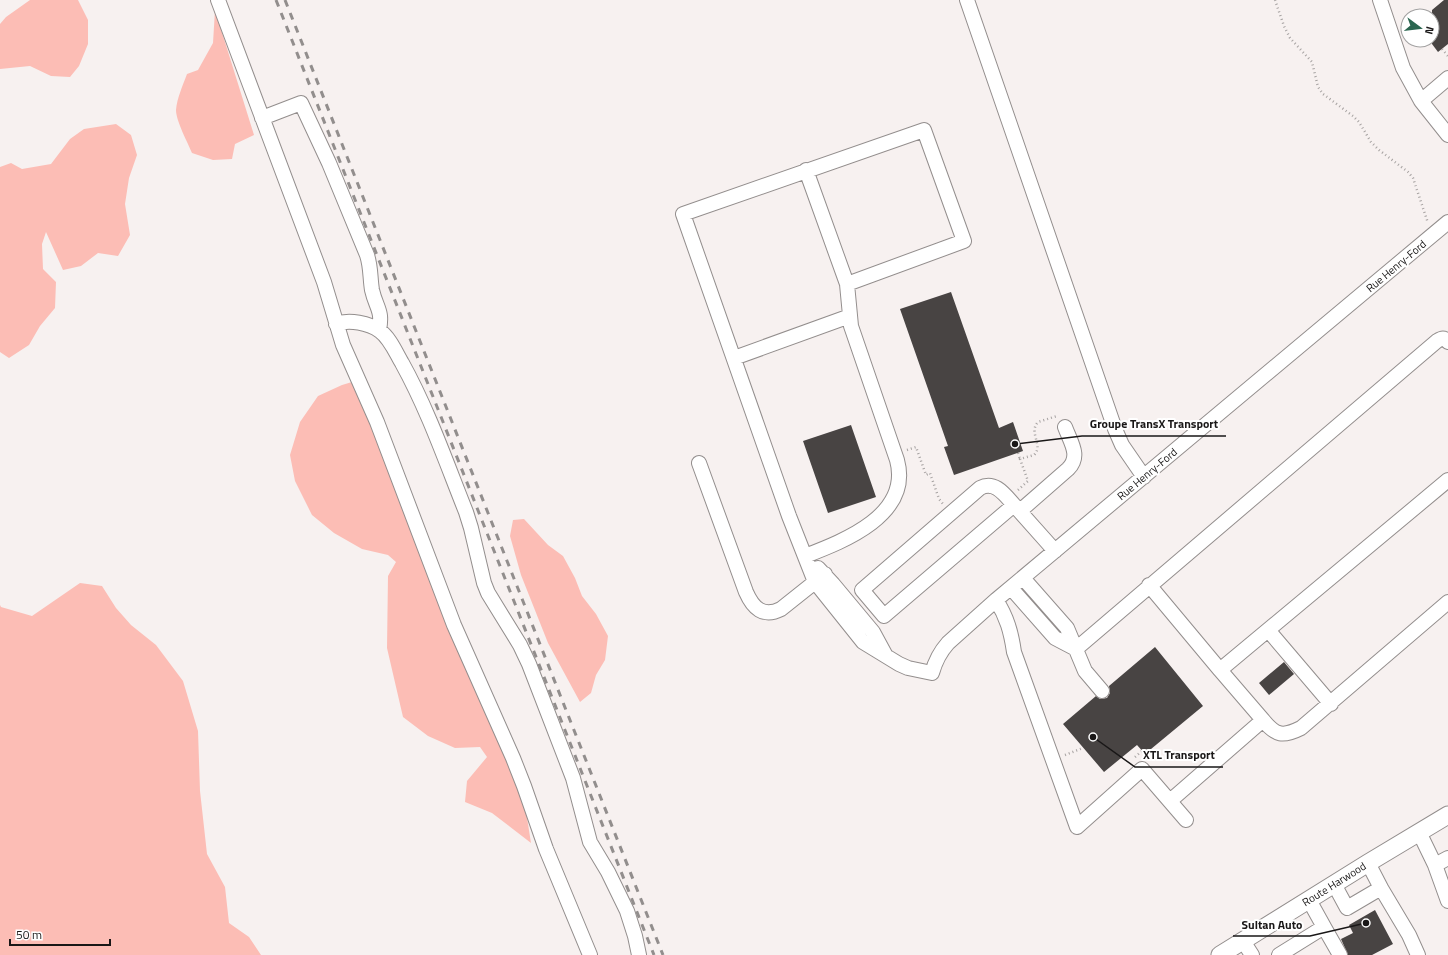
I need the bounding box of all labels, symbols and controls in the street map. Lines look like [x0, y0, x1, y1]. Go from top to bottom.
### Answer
north arrow [1400, 8, 1440, 48]
text: N [1421, 25, 1438, 36]
street label: Rue Henry-Ford [1362, 236, 1430, 296]
callout: Groupe TransX Transport [1082, 412, 1226, 436]
text: Groupe TransX Transport [1090, 414, 1219, 433]
street label: Rue Henry-Ford [1113, 444, 1181, 504]
callout: XTL Transport [1135, 743, 1223, 767]
text: XTL Transport [1143, 745, 1216, 764]
street label: Route Harwood [1299, 858, 1369, 910]
callout: Sultan Auto [1233, 912, 1310, 936]
text: Sultan Auto [1242, 915, 1302, 934]
scale bar [10, 921, 110, 947]
text: 50 m [16, 925, 42, 944]

